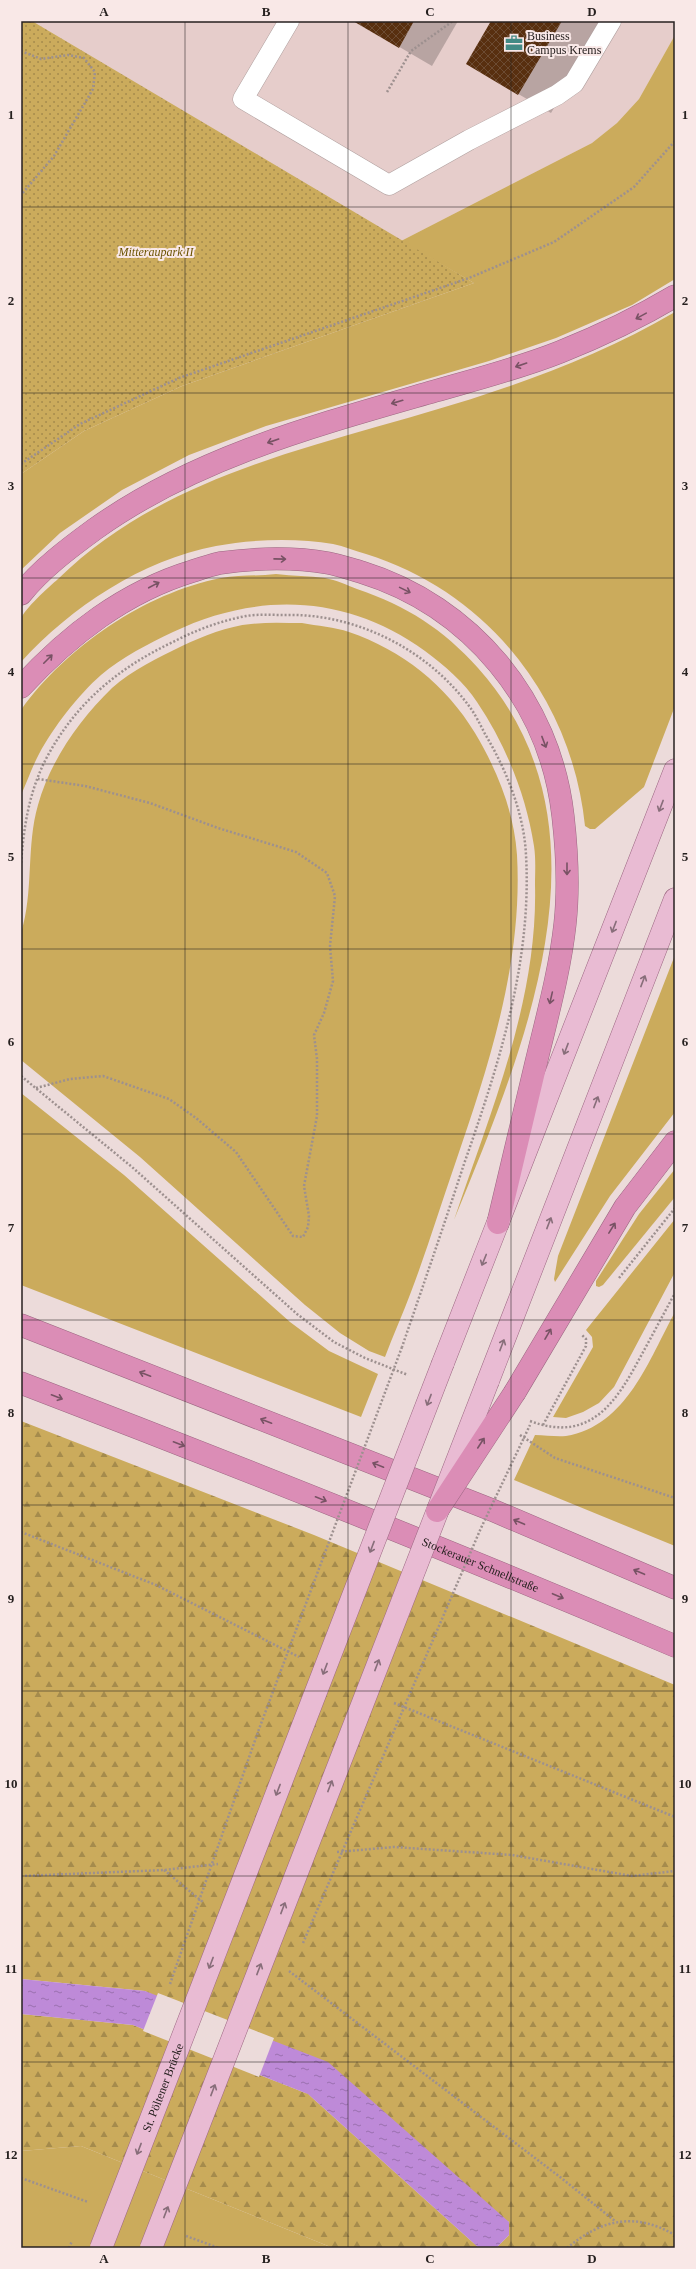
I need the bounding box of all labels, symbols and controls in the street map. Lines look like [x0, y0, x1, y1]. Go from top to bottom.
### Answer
text: A [99, 4, 109, 19]
text: B [262, 4, 271, 19]
text: C [425, 4, 435, 19]
text: D [587, 4, 597, 19]
place label: Business Campus Krems [527, 29, 602, 57]
office icon: Business Campus Krems [504, 33, 524, 53]
text: 1 [8, 107, 14, 122]
text: 1 [682, 107, 688, 122]
park label: Mitteraupark II [118, 245, 194, 259]
text: 2 [8, 293, 14, 308]
text: 2 [682, 293, 688, 308]
one-way arrow [635, 312, 647, 320]
one-way arrow [515, 362, 528, 369]
one-way arrow [391, 399, 404, 407]
one-way arrow [267, 437, 279, 445]
text: 3 [8, 478, 15, 493]
text: 3 [682, 478, 689, 493]
one-way arrow [273, 555, 286, 563]
one-way arrow [148, 581, 160, 589]
one-way arrow [399, 587, 411, 594]
one-way arrow [43, 654, 53, 664]
text: 4 [8, 664, 15, 679]
text: 4 [682, 664, 689, 679]
one-way arrow [541, 735, 549, 747]
one-way arrow [656, 800, 664, 812]
text: 5 [8, 849, 15, 864]
text: 5 [682, 849, 689, 864]
one-way arrow [563, 862, 571, 875]
one-way arrow [609, 921, 617, 933]
one-way arrow [640, 976, 648, 988]
one-way arrow [547, 991, 554, 1004]
text: 6 [8, 1034, 15, 1049]
text: 6 [682, 1034, 689, 1049]
one-way arrow [562, 1042, 570, 1054]
one-way arrow [593, 1097, 600, 1109]
one-way arrow [545, 1218, 553, 1230]
text: 7 [8, 1220, 15, 1235]
text: 7 [682, 1220, 689, 1235]
one-way arrow [608, 1222, 616, 1234]
one-way arrow [480, 1253, 487, 1265]
one-way arrow [545, 1328, 553, 1340]
one-way arrow [498, 1339, 506, 1351]
one-way arrow [140, 1369, 152, 1377]
one-way arrow [425, 1393, 433, 1405]
one-way arrow [51, 1394, 63, 1402]
text: 8 [8, 1405, 15, 1420]
text: 8 [682, 1405, 689, 1420]
one-way arrow [261, 1416, 273, 1424]
one-way arrow [477, 1438, 485, 1449]
one-way arrow [172, 1440, 184, 1448]
one-way arrow [372, 1460, 384, 1468]
one-way arrow [314, 1496, 326, 1503]
one-way arrow [514, 1517, 526, 1525]
street label: Stockerauer Schnellstraße [420, 1535, 541, 1595]
one-way arrow [368, 1541, 376, 1553]
one-way arrow [634, 1568, 646, 1576]
text: 9 [8, 1591, 15, 1606]
text: 9 [682, 1591, 689, 1606]
one-way arrow [551, 1593, 563, 1600]
one-way arrow [374, 1659, 382, 1671]
one-way arrow [321, 1662, 329, 1674]
text: 10 [5, 1776, 18, 1791]
text: 10 [679, 1776, 692, 1791]
one-way arrow [327, 1781, 335, 1793]
one-way arrow [274, 1783, 282, 1795]
one-way arrow [280, 1902, 288, 1914]
one-way arrow [207, 1957, 215, 1969]
text: 11 [5, 1961, 17, 1976]
text: 11 [679, 1961, 691, 1976]
one-way arrow [256, 1964, 264, 1976]
street label: St. Pöltener Brücke [140, 2041, 186, 2134]
one-way arrow [209, 2085, 217, 2097]
one-way arrow [134, 2143, 142, 2155]
text: 12 [5, 2147, 18, 2162]
text: 12 [679, 2147, 692, 2162]
one-way arrow [162, 2206, 170, 2218]
text: A [99, 2251, 109, 2266]
text: B [262, 2251, 271, 2266]
text: C [425, 2251, 435, 2266]
text: D [587, 2251, 597, 2266]

